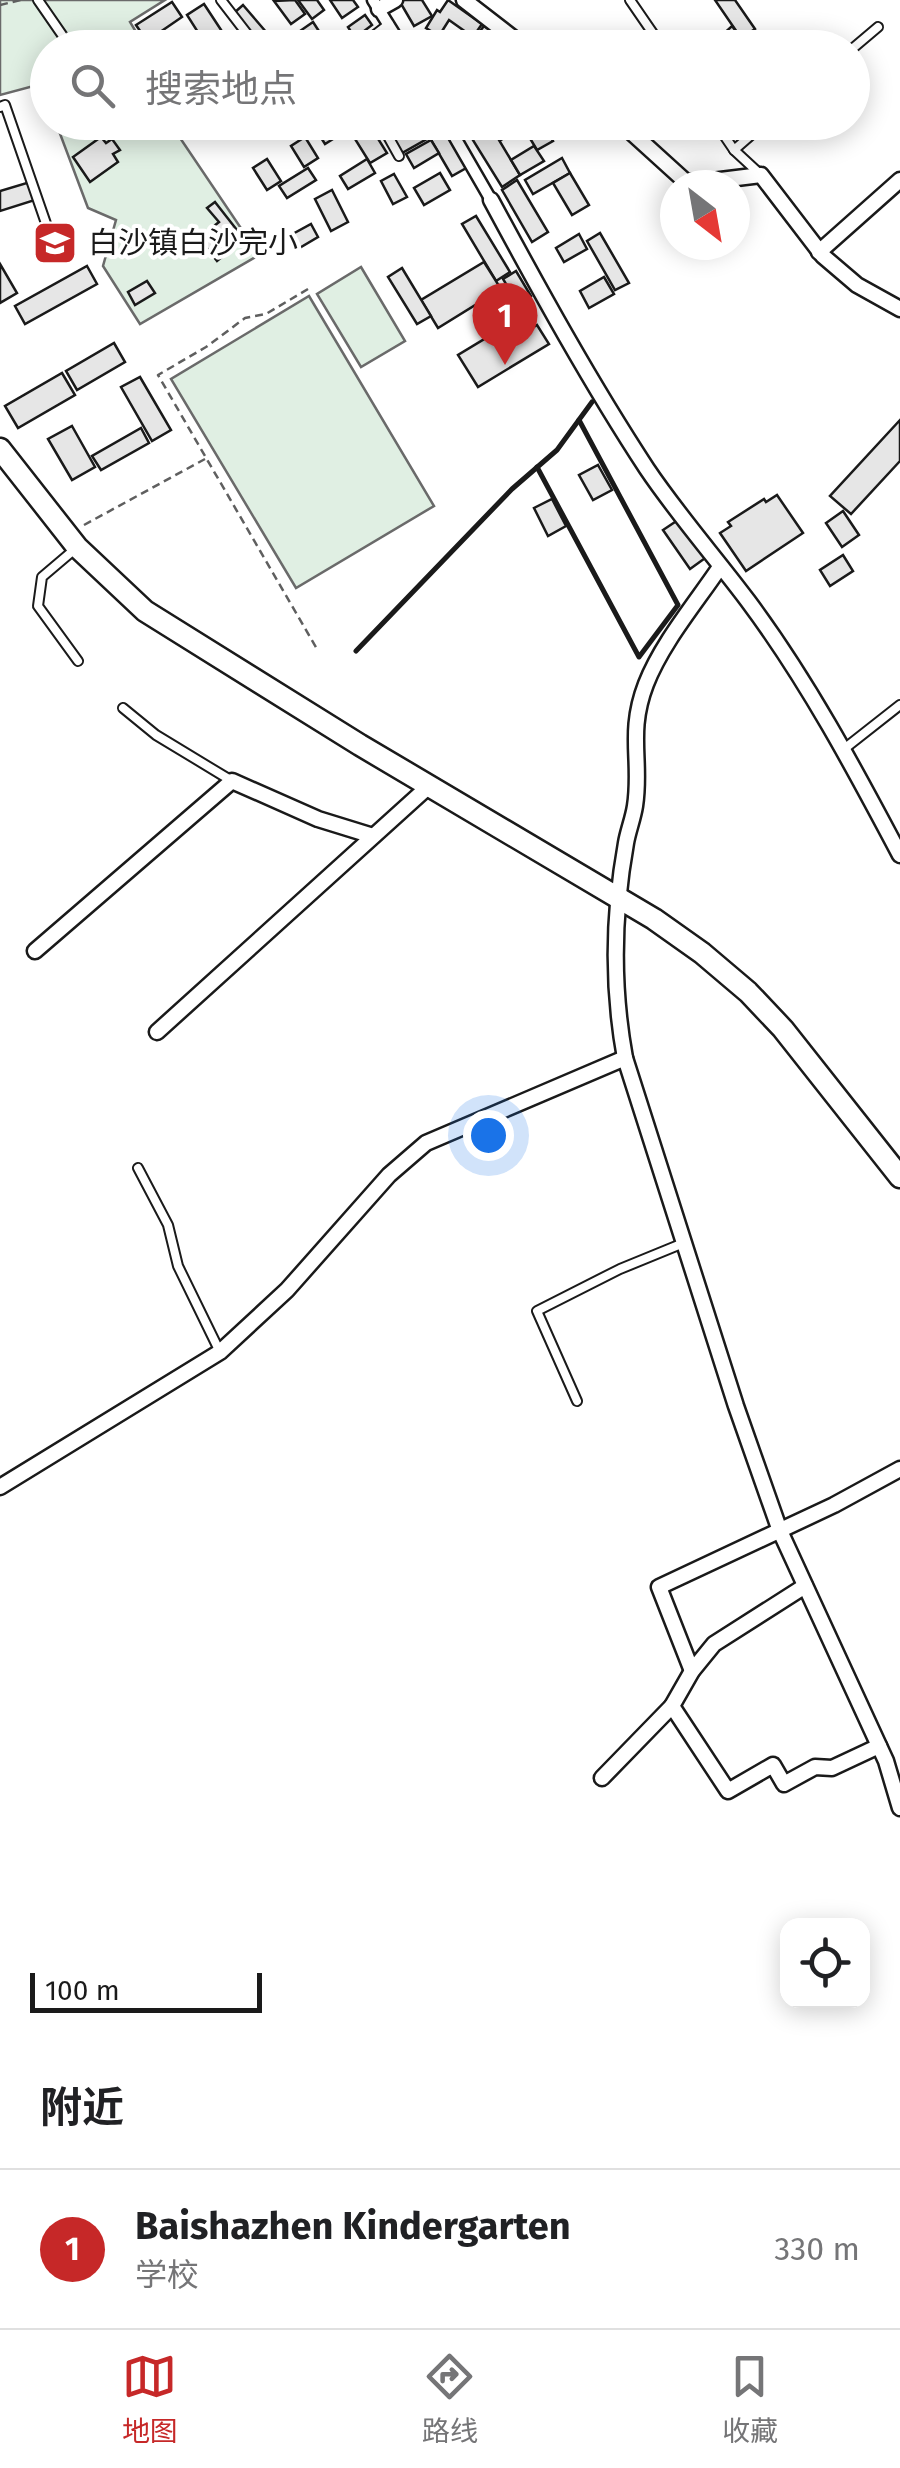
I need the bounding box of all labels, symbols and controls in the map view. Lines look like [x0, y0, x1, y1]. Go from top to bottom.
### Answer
search box [30, 30, 870, 140]
icon: search [65, 58, 120, 113]
text: 搜索地点 [145, 66, 297, 112]
north arrow [660, 170, 750, 260]
school or university icon: 白沙镇白沙完小 [32, 220, 78, 266]
place label: 白沙镇白沙完小 [88, 225, 298, 261]
pin: 1 [472, 282, 538, 365]
your location [463, 1110, 514, 1161]
map controls [780, 1918, 870, 2008]
button: locate [780, 1918, 870, 2008]
scale bar [30, 1968, 262, 2012]
text: 100 m [45, 1974, 120, 2007]
text: 附近 [40, 2083, 124, 2133]
text: Baishazhen Kindergarten [135, 2203, 571, 2249]
text: 1 [65, 2230, 80, 2268]
text: 330 m [774, 2230, 860, 2268]
text: 学校 [135, 2256, 199, 2294]
tab: 地图 [122, 2349, 178, 2449]
tab: 路线 [422, 2349, 478, 2449]
tab: 收藏 [722, 2349, 778, 2449]

